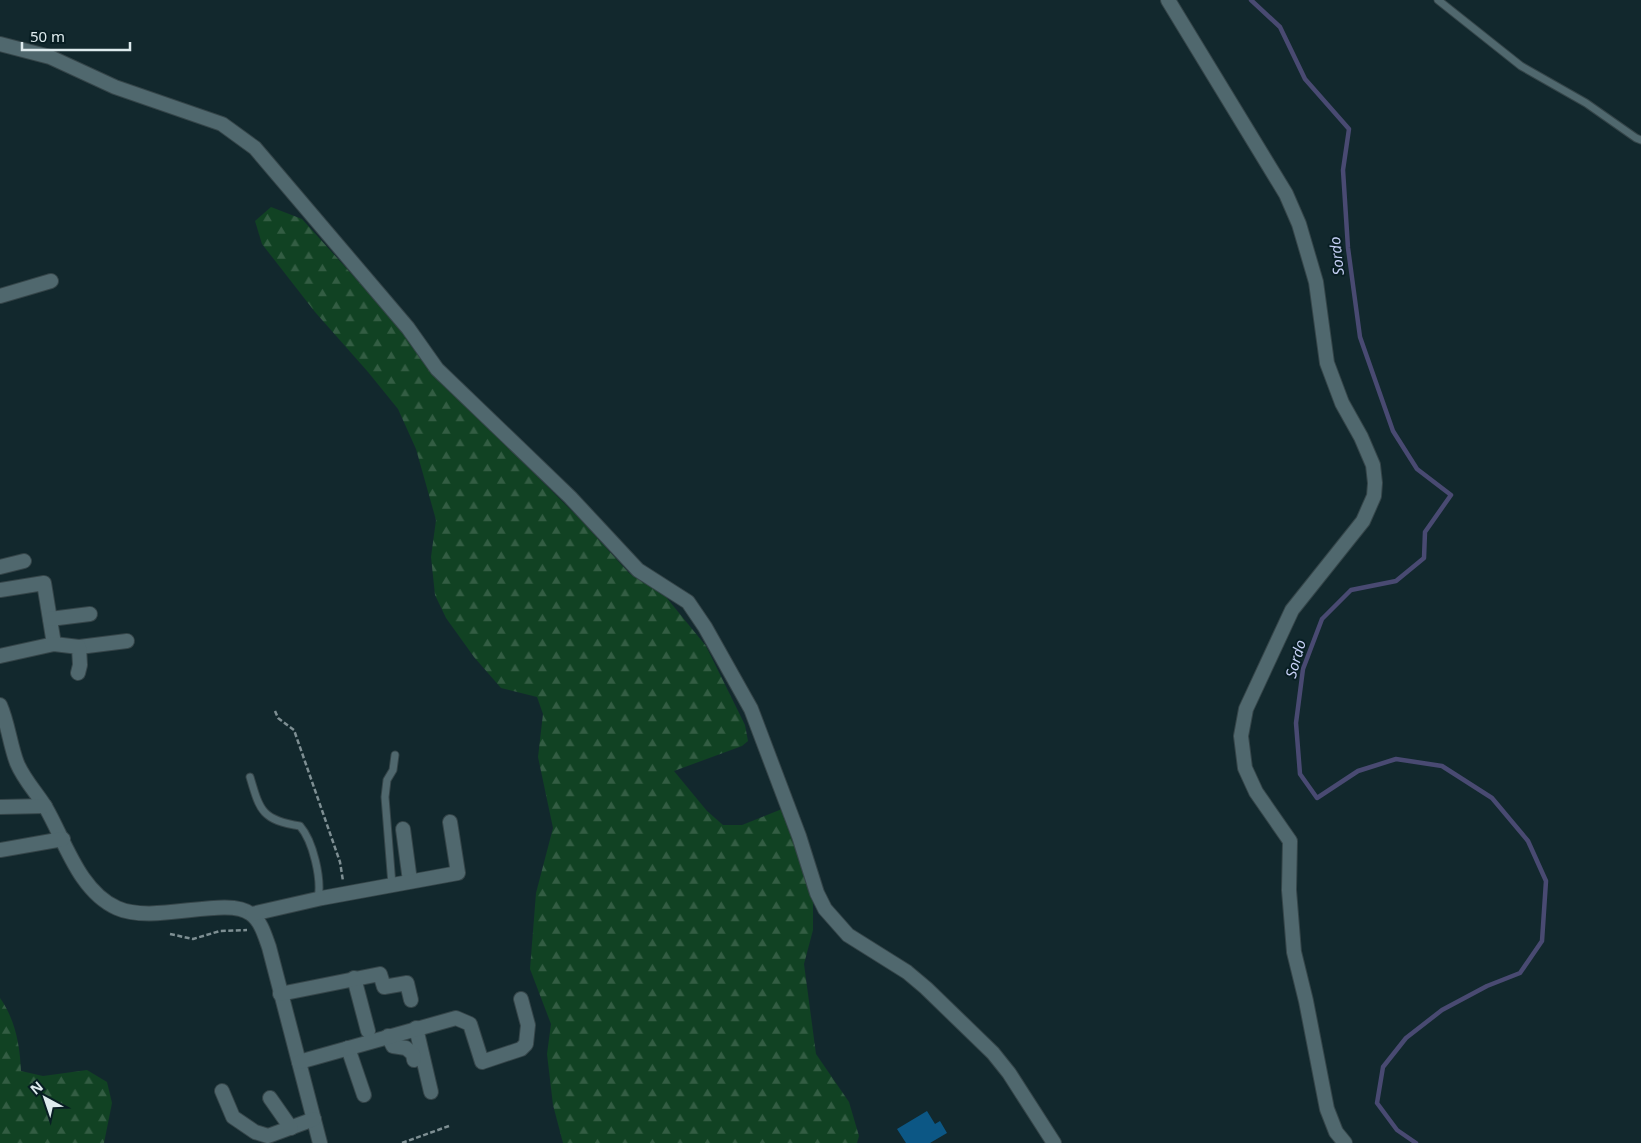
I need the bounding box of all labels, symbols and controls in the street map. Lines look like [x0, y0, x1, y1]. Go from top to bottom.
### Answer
scale bar [22, 20, 130, 52]
text: 50 m [30, 26, 65, 46]
water label: Sordo [1324, 236, 1348, 276]
water label: Sordo [1280, 637, 1310, 680]
north arrow [20, 1073, 70, 1123]
text: N [26, 1077, 47, 1099]

